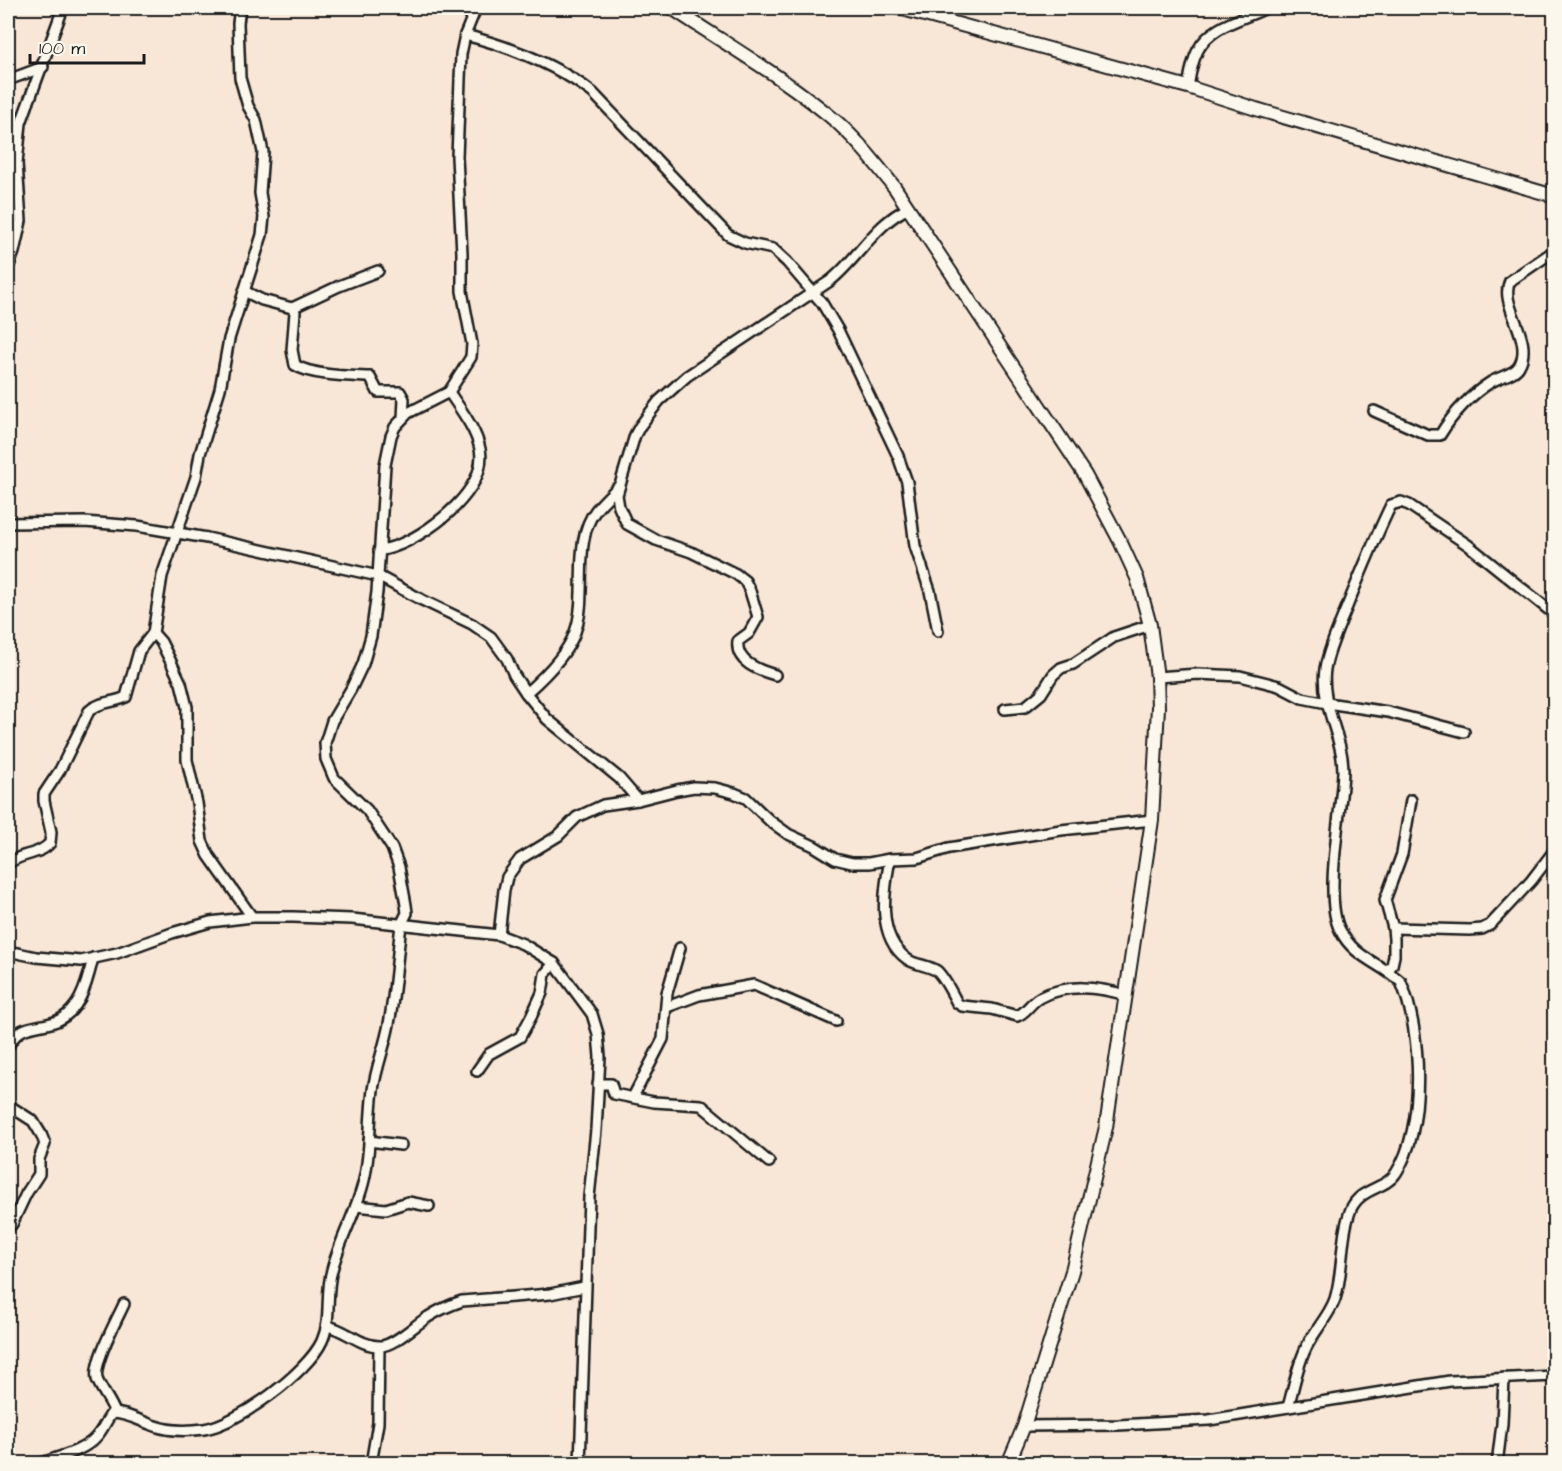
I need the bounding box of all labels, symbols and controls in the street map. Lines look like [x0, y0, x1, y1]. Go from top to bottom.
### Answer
scale bar [30, 27, 144, 65]
text: 100 m [39, 36, 85, 61]

